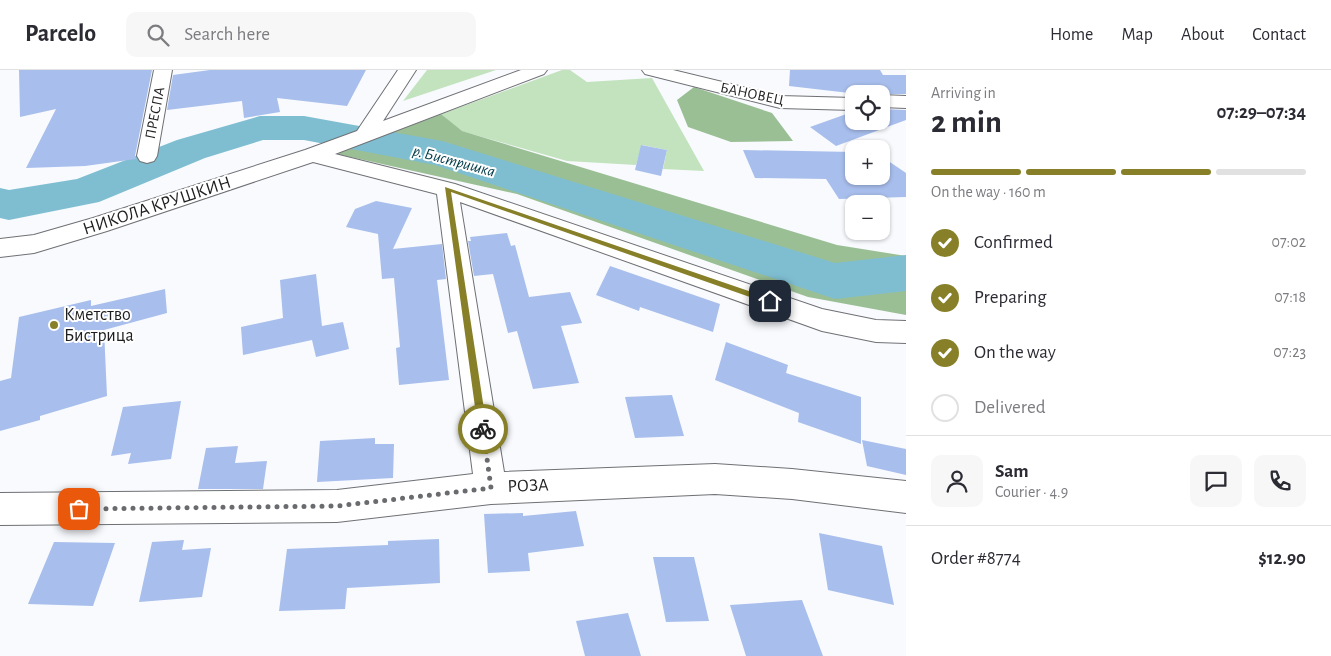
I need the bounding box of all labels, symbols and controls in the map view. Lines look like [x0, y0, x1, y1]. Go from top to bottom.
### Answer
search box [126, 12, 476, 57]
icon: search [144, 21, 172, 49]
text: Parcelo [25, 22, 96, 46]
text: Search here [184, 25, 270, 44]
text: Home [1050, 26, 1093, 44]
text: Map [1121, 26, 1153, 44]
text: About [1181, 26, 1224, 44]
text: Contact [1252, 26, 1306, 44]
street label: БАНОВЕЦ [719, 80, 785, 108]
street label: ПРЕСПА [143, 85, 167, 140]
map controls [845, 85, 890, 240]
button: locate [845, 85, 890, 130]
text: Arriving in [931, 85, 996, 101]
text: 07:29–07:34 [1216, 103, 1306, 122]
text: 2 min [931, 106, 1002, 138]
button: + [845, 140, 890, 185]
water label: р. Бистришка [411, 142, 497, 181]
street label: НИКОЛА КРУШКИН [81, 174, 233, 238]
text: On the way · 160 m [931, 184, 1046, 200]
button: − [845, 195, 890, 240]
icon: check [931, 229, 959, 257]
text: Confirmed [974, 233, 1053, 252]
text: 07:02 [1271, 234, 1306, 250]
pin [749, 280, 791, 322]
icon: check [931, 284, 959, 312]
icon: home [756, 287, 784, 315]
text: Preparing [974, 288, 1047, 307]
text: 07:18 [1274, 289, 1306, 305]
place label: Кметство Бистрица [64, 306, 134, 345]
marker: Кметство Бистрица [48, 319, 60, 331]
icon: check [931, 339, 959, 367]
text: On the way [974, 343, 1056, 362]
text: 07:23 [1273, 344, 1306, 360]
text: Delivered [974, 398, 1046, 417]
courier [458, 404, 508, 454]
icon: bike [469, 415, 497, 443]
button: person [931, 455, 983, 507]
button: chat [1190, 455, 1242, 507]
button: phone [1254, 455, 1306, 507]
text: Sam [995, 462, 1029, 481]
street label: РОЗА [507, 476, 549, 496]
text: Courier · 4.9 [995, 484, 1068, 500]
pin [58, 488, 100, 530]
icon: bag [65, 495, 93, 523]
text: Order #8774 [931, 549, 1021, 568]
text: $12.90 [1258, 549, 1306, 568]

